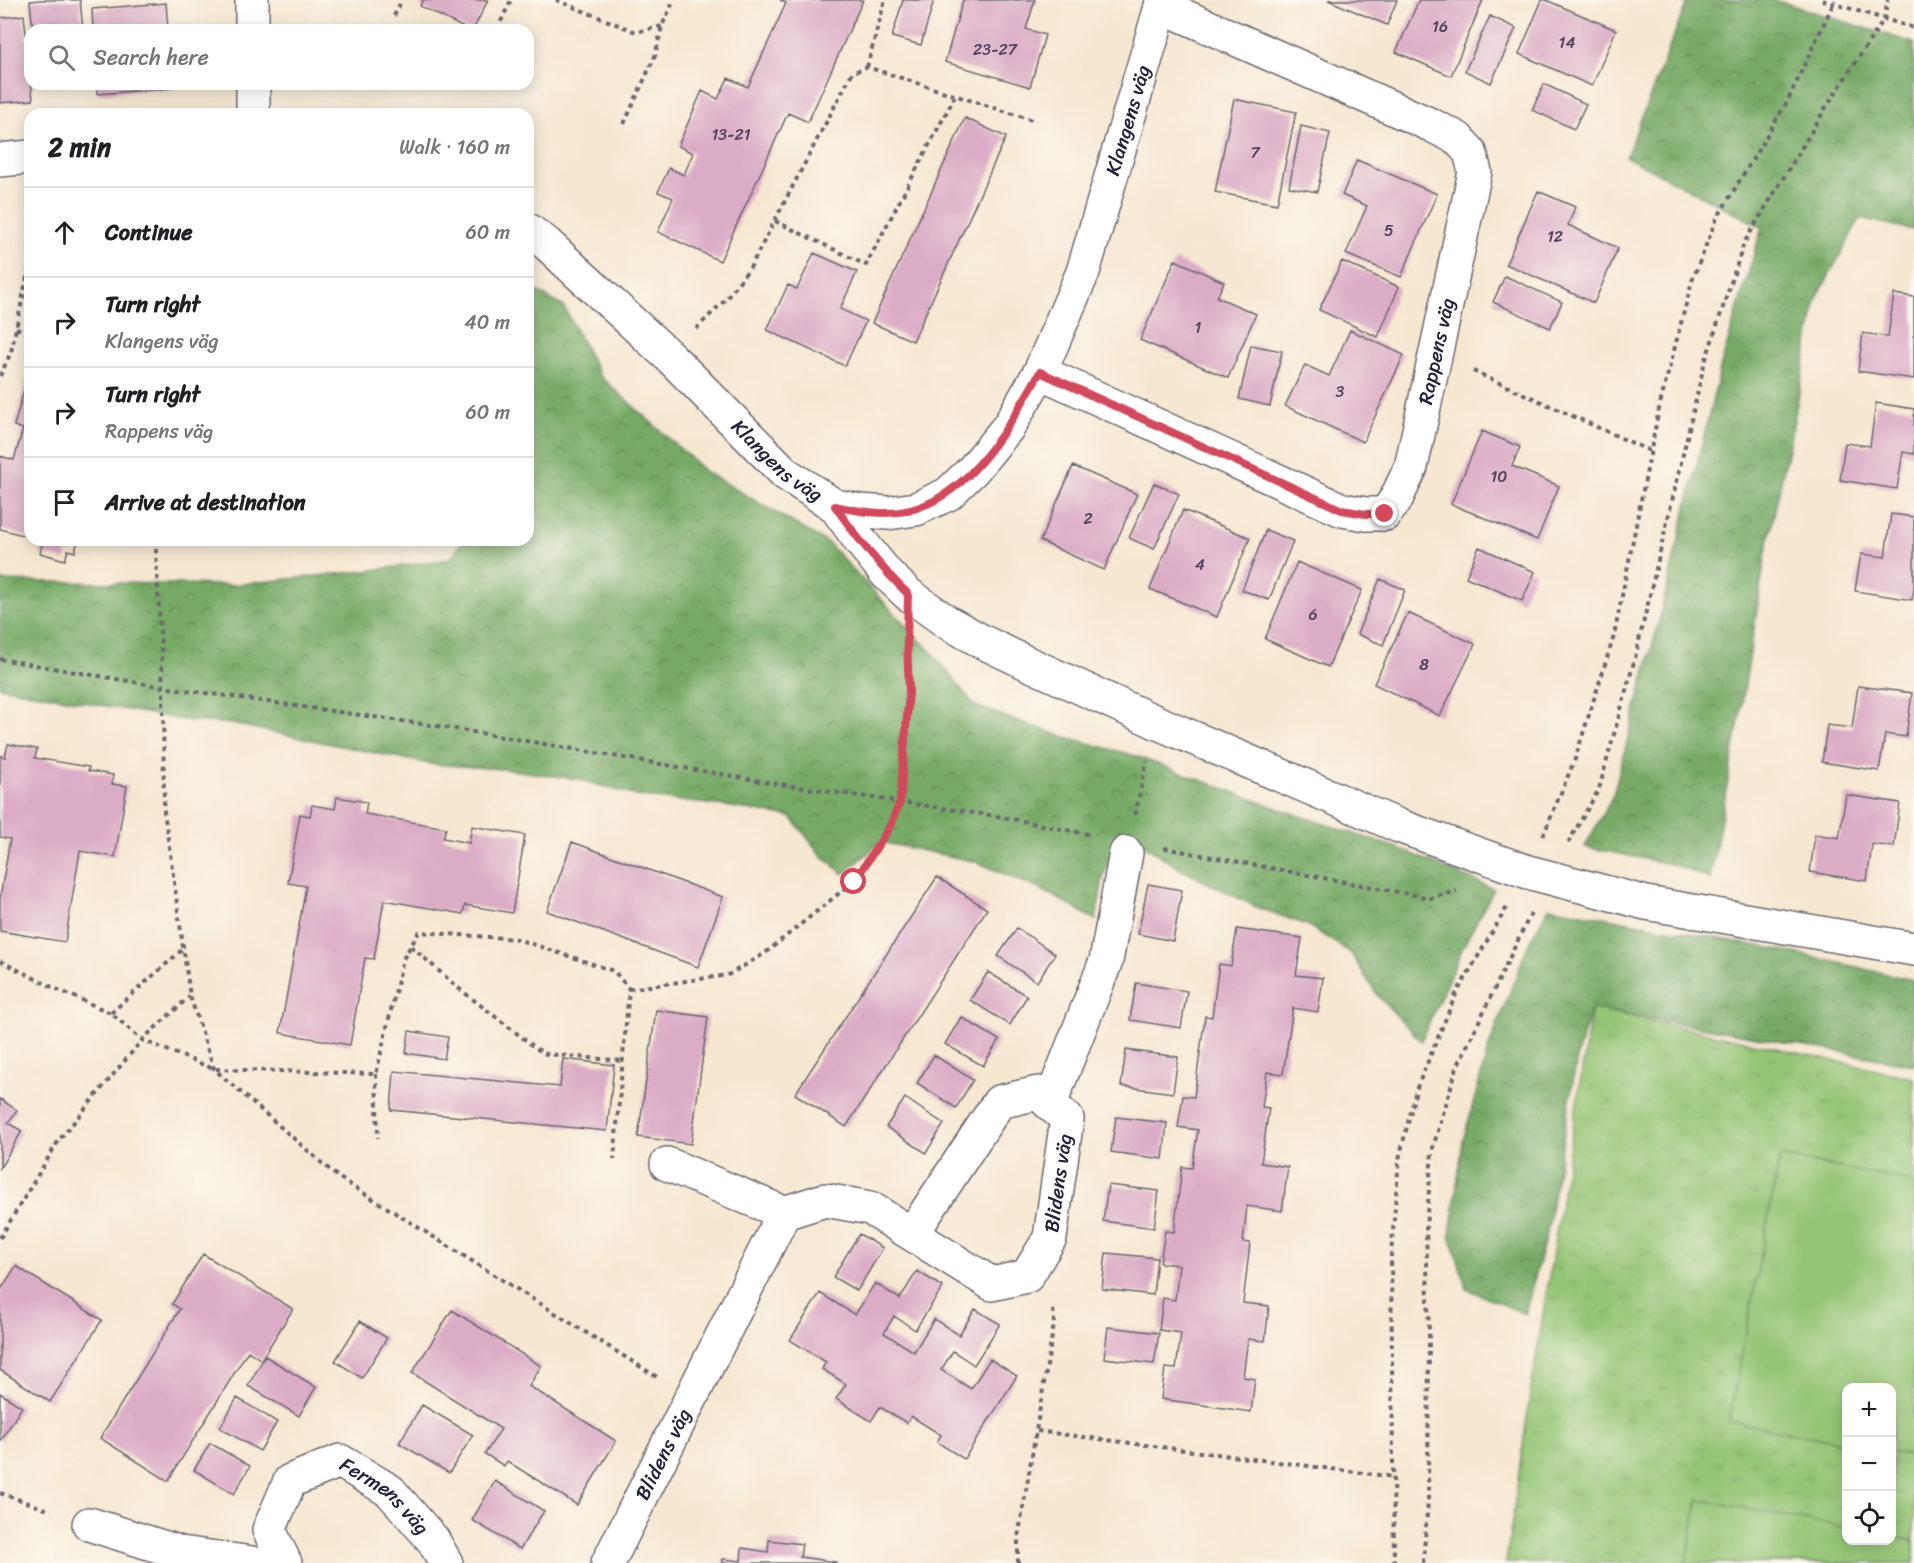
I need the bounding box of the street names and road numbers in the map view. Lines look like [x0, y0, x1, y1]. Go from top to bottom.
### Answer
street label: Klangens väg [1095, 61, 1160, 180]
street label: Rappens väg [1408, 294, 1465, 408]
street label: Klangens väg [723, 410, 830, 511]
street label: Blidens väg [1033, 1131, 1082, 1235]
street label: Blidens väg [625, 1402, 701, 1506]
street label: Fermens väg [333, 1447, 439, 1543]

